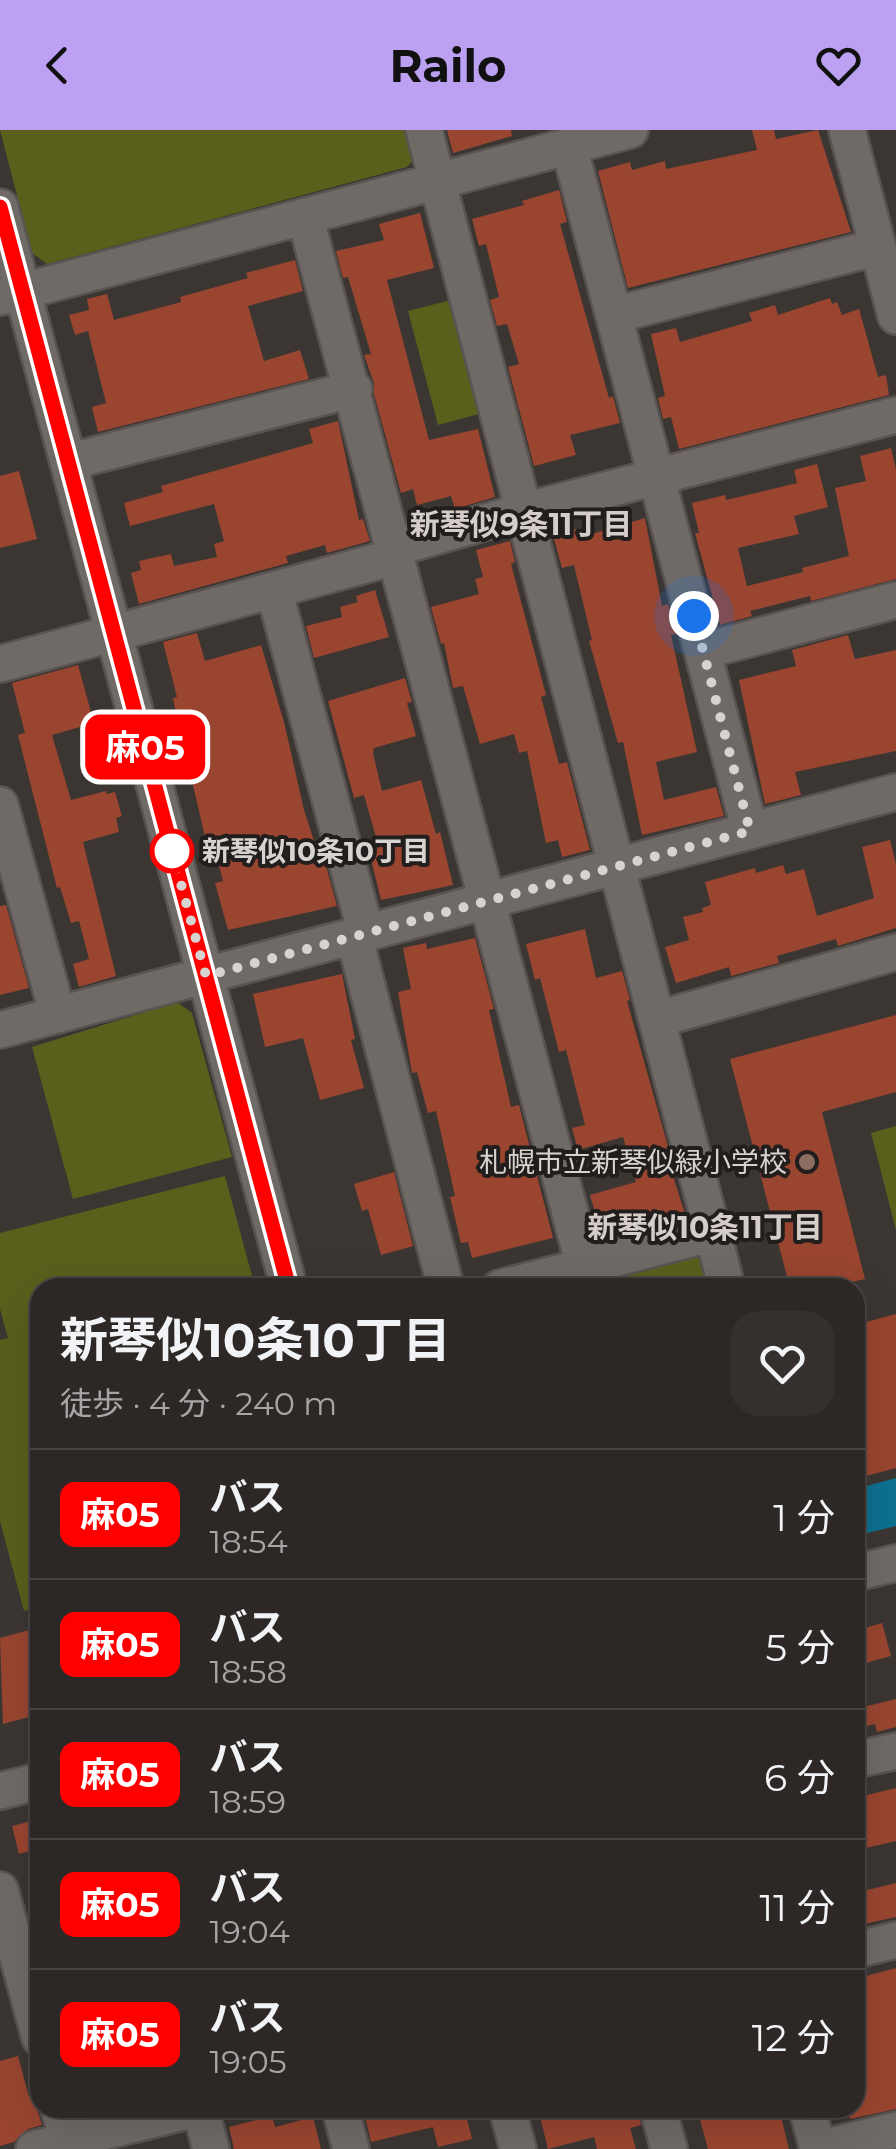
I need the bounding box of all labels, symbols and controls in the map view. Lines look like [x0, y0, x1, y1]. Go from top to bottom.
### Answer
icon: back [30, 38, 85, 93]
text: Railo [389, 38, 507, 93]
icon: heart [811, 38, 866, 93]
district label: 新琴似9条11丁目 [410, 506, 632, 543]
your location [669, 591, 719, 641]
line badge: 麻05 [88, 714, 202, 780]
text: 麻05 [105, 726, 185, 769]
marker: 新琴似10条10丁目 [151, 830, 193, 872]
place label: 新琴似10条10丁目 [202, 834, 430, 868]
place label: 札幌市立新琴似緑小学校 [479, 1145, 787, 1179]
marker: 札幌市立新琴似緑小学校 [796, 1151, 818, 1173]
district label: 新琴似10条11丁目 [587, 1209, 823, 1246]
text: 新琴似10条10丁目 [60, 1311, 451, 1369]
button: heart [730, 1311, 835, 1416]
text: 徒歩 · 4 分 · 240 m [60, 1384, 337, 1423]
text: バス [210, 1474, 286, 1521]
text: 麻05 [80, 1493, 160, 1536]
text: 1 分 [773, 1494, 835, 1541]
text: 18:54 [210, 1522, 288, 1561]
text: バス [210, 1604, 286, 1651]
text: 麻05 [80, 1623, 160, 1666]
text: 5 分 [766, 1624, 835, 1671]
text: 18:58 [210, 1652, 287, 1691]
text: バス [210, 1734, 286, 1781]
text: 麻05 [80, 1753, 160, 1796]
text: 6 分 [764, 1754, 835, 1801]
text: 18:59 [210, 1782, 286, 1821]
text: バス [210, 1864, 286, 1911]
text: 麻05 [80, 1883, 160, 1926]
text: 11 分 [760, 1884, 835, 1931]
text: 19:04 [210, 1912, 290, 1951]
text: バス [210, 1994, 286, 2041]
text: 麻05 [80, 2013, 160, 2056]
text: 12 分 [752, 2014, 835, 2061]
text: 19:05 [210, 2042, 287, 2081]

